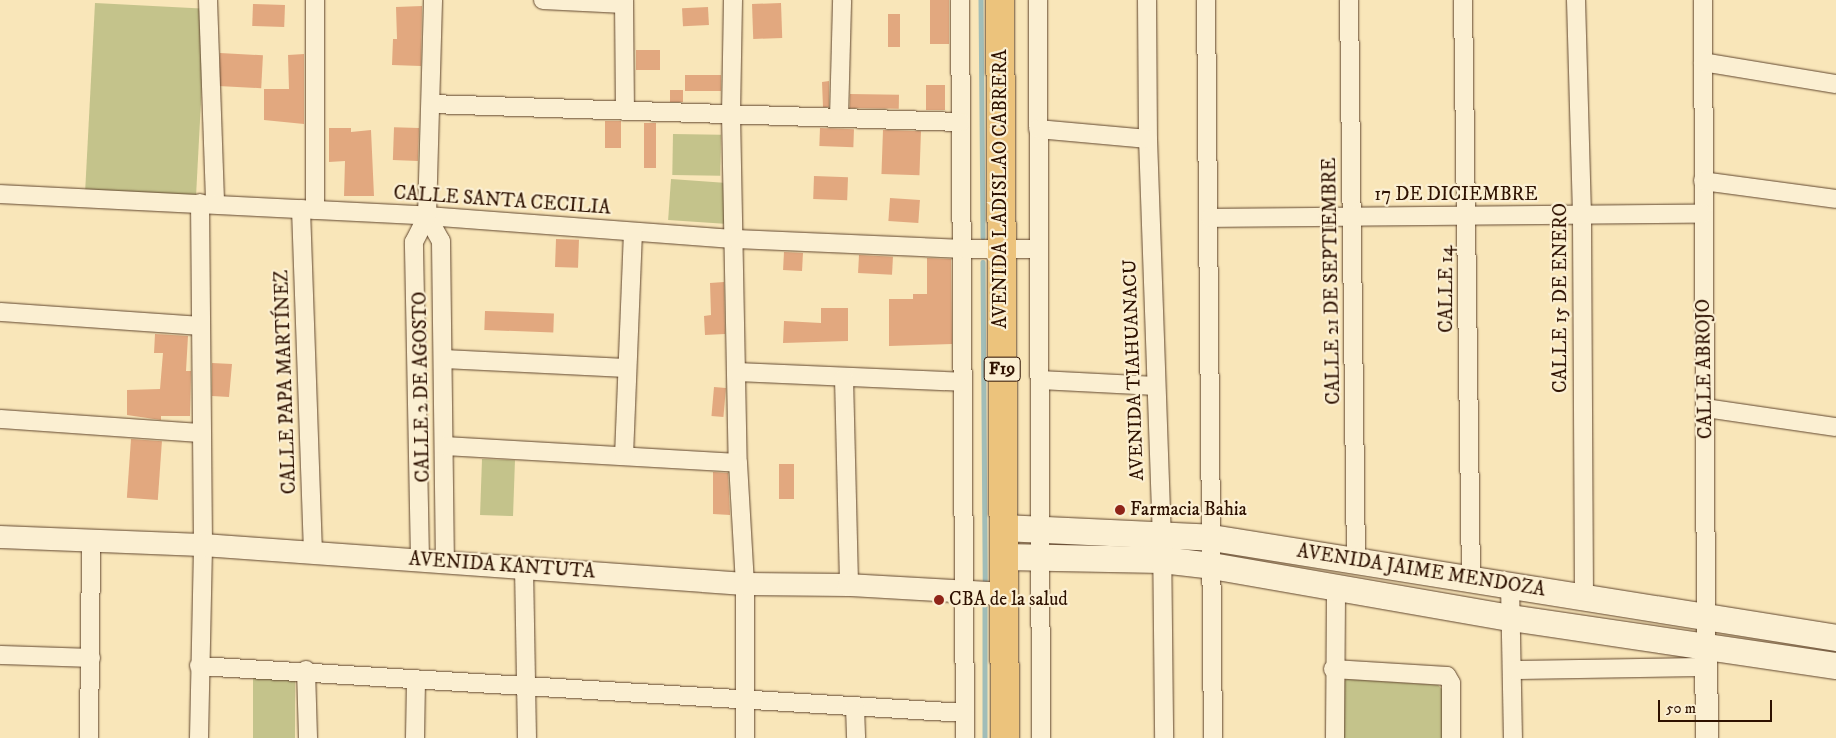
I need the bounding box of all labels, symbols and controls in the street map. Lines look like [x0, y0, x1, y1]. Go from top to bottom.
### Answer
street label: AVENIDA LADISLAO CABRERA [990, 49, 1012, 329]
street label: CALLE 21 DE SEPTIEMBRE [1318, 157, 1346, 405]
street label: CALLE SANTA CECILIA [393, 182, 611, 220]
street label: 17 DE DICIEMBRE [1374, 184, 1538, 206]
street label: CALLE 15 DE ENERO [1550, 203, 1572, 393]
street label: CALLE 14 [1436, 245, 1458, 333]
street label: AVENIDA TIAHUANACU [1119, 259, 1149, 481]
street label: CALLE PAPA MARTÍNEZ [271, 269, 301, 495]
street label: CALLE 2 DE AGOSTO [409, 291, 435, 483]
street label: CALLE ABROJO [1692, 299, 1718, 439]
road number: F19 [983, 354, 1021, 384]
place label: Farmacia Bahia [1130, 499, 1247, 521]
marker: Farmacia Bahia [1114, 504, 1126, 516]
street label: AVENIDA JAIME MENDOZA [1295, 540, 1547, 602]
street label: AVENIDA KANTUTA [408, 548, 596, 584]
place label: CBA de la salud [949, 589, 1068, 611]
marker: CBA de la salud [933, 594, 945, 606]
scale bar [1661, 690, 1775, 722]
text: 50 m [1666, 699, 1696, 718]

